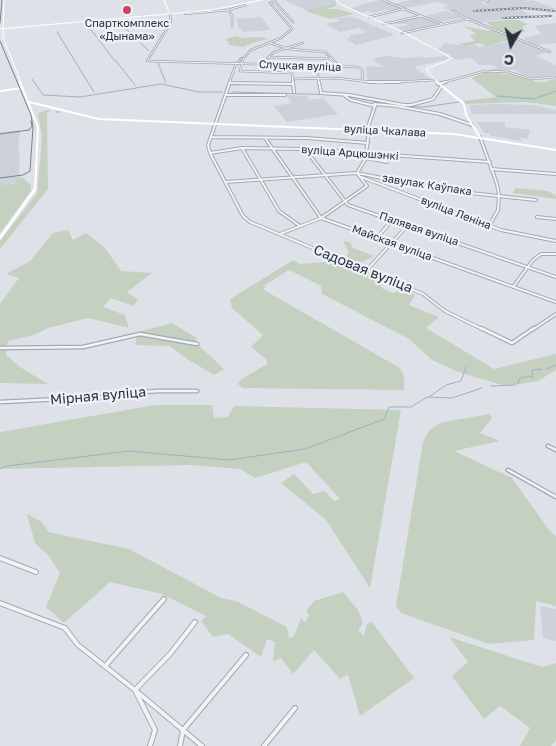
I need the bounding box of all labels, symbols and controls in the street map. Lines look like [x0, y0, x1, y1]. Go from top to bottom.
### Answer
marker: Спарткомплекс «Дынама» [121, 4, 133, 16]
place label: Спарткомплекс «Дынама» [85, 17, 169, 43]
north arrow [486, 20, 536, 70]
text: С [503, 51, 515, 69]
street label: Слуцкая вуліца [259, 58, 341, 74]
street label: вуліца Чкалава [344, 122, 426, 140]
street label: вуліца Арцюшэнкі [301, 143, 399, 163]
street label: завулак Каўпака [381, 171, 473, 199]
street label: вуліца Леніна [419, 194, 493, 232]
street label: Палявая вуліца [378, 209, 460, 249]
street label: Майская вуліца [350, 222, 434, 264]
street label: Садовая вуліца [311, 241, 415, 297]
street label: Мірная вуліца [49, 383, 147, 409]

